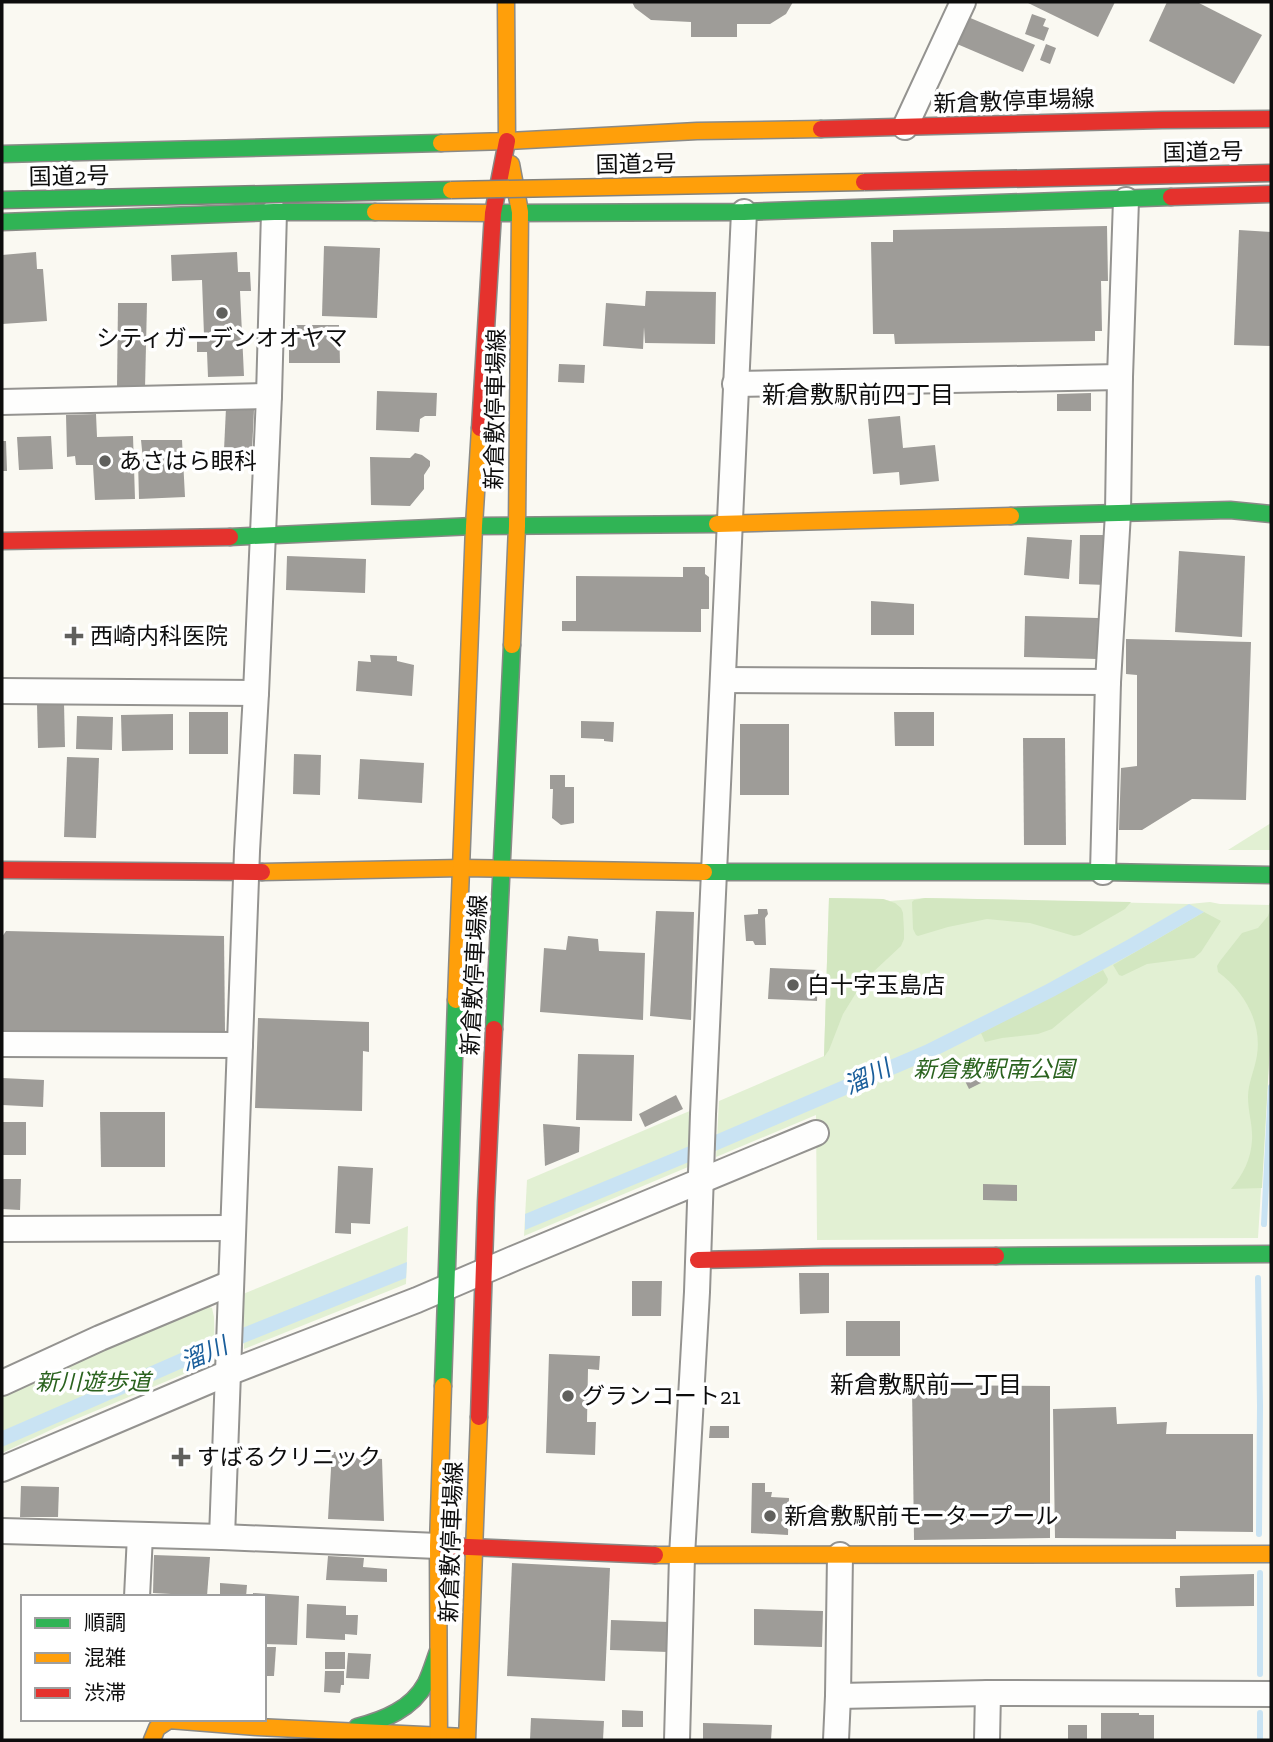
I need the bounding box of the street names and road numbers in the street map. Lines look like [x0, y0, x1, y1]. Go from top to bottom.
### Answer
street label: 新倉敷停車場線 [933, 84, 1095, 118]
street label: 国道2号 [1162, 137, 1244, 167]
street label: 国道2号 [595, 149, 677, 179]
street label: 国道2号 [28, 161, 110, 191]
street label: 新倉敷停車場線 [480, 328, 510, 490]
street label: 新倉敷停車場線 [456, 894, 492, 1056]
street label: 新倉敷停車場線 [434, 1461, 468, 1623]

